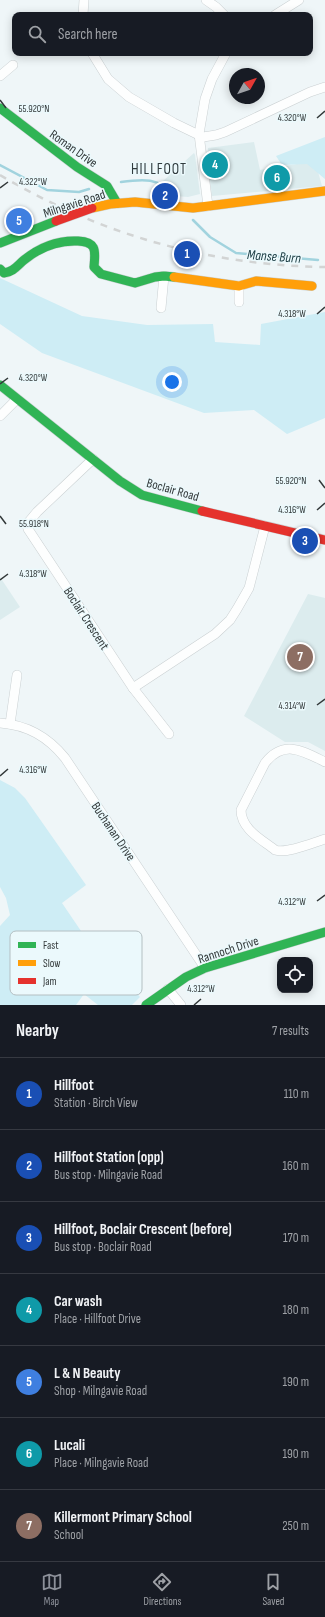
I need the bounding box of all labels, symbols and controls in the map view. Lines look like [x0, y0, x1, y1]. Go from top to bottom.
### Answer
search box [12, 12, 313, 56]
icon: search [26, 23, 48, 45]
text: Search here [58, 25, 118, 44]
north arrow [229, 68, 265, 104]
text: 55.920°N [19, 103, 49, 115]
text: 4.320°W [278, 112, 307, 124]
street label: Roman Drive [46, 127, 101, 171]
pin: 4 [202, 150, 228, 180]
district label: HILLFOOT [131, 160, 187, 179]
pin: 6 [264, 163, 290, 193]
text: 4.322°W [19, 176, 47, 188]
pin: 2 [152, 181, 178, 211]
street label: Milngavie Road [41, 186, 107, 222]
pin: 5 [6, 206, 32, 236]
pin: 1 [174, 239, 200, 269]
water label: Manse Burn [246, 246, 302, 267]
text: 4.318°W [278, 308, 306, 320]
text: 4.320°W [19, 372, 48, 384]
your location [162, 372, 182, 392]
street label: Boclair Road [145, 475, 201, 505]
text: 55.920°N [276, 475, 306, 487]
text: 4.316°W [278, 504, 306, 516]
text: 55.918°N [19, 518, 49, 530]
pin: 3 [292, 526, 318, 556]
text: 4.318°W [19, 568, 47, 580]
street label: Boclair Crescent [60, 584, 112, 653]
pin: 7 [287, 642, 313, 672]
text: 4.314°W [278, 700, 306, 712]
text: 4.316°W [19, 764, 47, 776]
street label: Buchanan Drive [88, 799, 139, 864]
text: 4.312°W [278, 896, 306, 908]
legend [10, 931, 142, 995]
street label: Rannoch Drive [196, 933, 261, 967]
text: Fast [43, 939, 59, 952]
text: Slow [43, 957, 60, 970]
map controls [277, 957, 313, 993]
button: locate [277, 957, 313, 993]
text: Jam [42, 975, 57, 988]
text: 4.312°W [187, 983, 215, 995]
text: Nearby [16, 1021, 59, 1041]
text: 7 results [272, 1023, 309, 1039]
text: Hillfoot [54, 1076, 94, 1095]
text: 1 [26, 1086, 32, 1102]
text: 110 m [284, 1086, 309, 1102]
text: Station · Birch View [54, 1095, 138, 1111]
text: Hillfoot Station (opp) [54, 1148, 164, 1167]
text: 2 [26, 1158, 32, 1174]
text: 160 m [283, 1158, 309, 1174]
text: Bus stop · Milngavie Road [54, 1167, 162, 1183]
text: Hillfoot, Boclair Crescent (before) [54, 1220, 232, 1239]
text: 3 [26, 1230, 32, 1246]
text: 170 m [283, 1230, 309, 1246]
text: Bus stop · Boclair Road [54, 1239, 152, 1255]
text: Car wash [54, 1292, 102, 1311]
text: 4 [26, 1302, 32, 1318]
text: 180 m [283, 1302, 309, 1318]
text: Place · Hillfoot Drive [54, 1311, 141, 1327]
text: L & N Beauty [54, 1364, 120, 1383]
text: 5 [26, 1374, 32, 1390]
text: 190 m [282, 1374, 309, 1390]
text: Shop · Milngavie Road [54, 1383, 147, 1399]
text: Lucali [54, 1436, 85, 1455]
text: 6 [26, 1446, 32, 1462]
text: 190 m [282, 1446, 309, 1462]
text: Place · Milngavie Road [54, 1455, 148, 1471]
text: Killermont Primary School [54, 1508, 192, 1527]
text: 7 [26, 1518, 32, 1534]
text: 250 m [282, 1518, 309, 1534]
text: School [54, 1527, 84, 1543]
tab: Map [41, 1571, 63, 1608]
tab: Directions [144, 1571, 181, 1608]
tab: Saved [262, 1571, 284, 1608]

